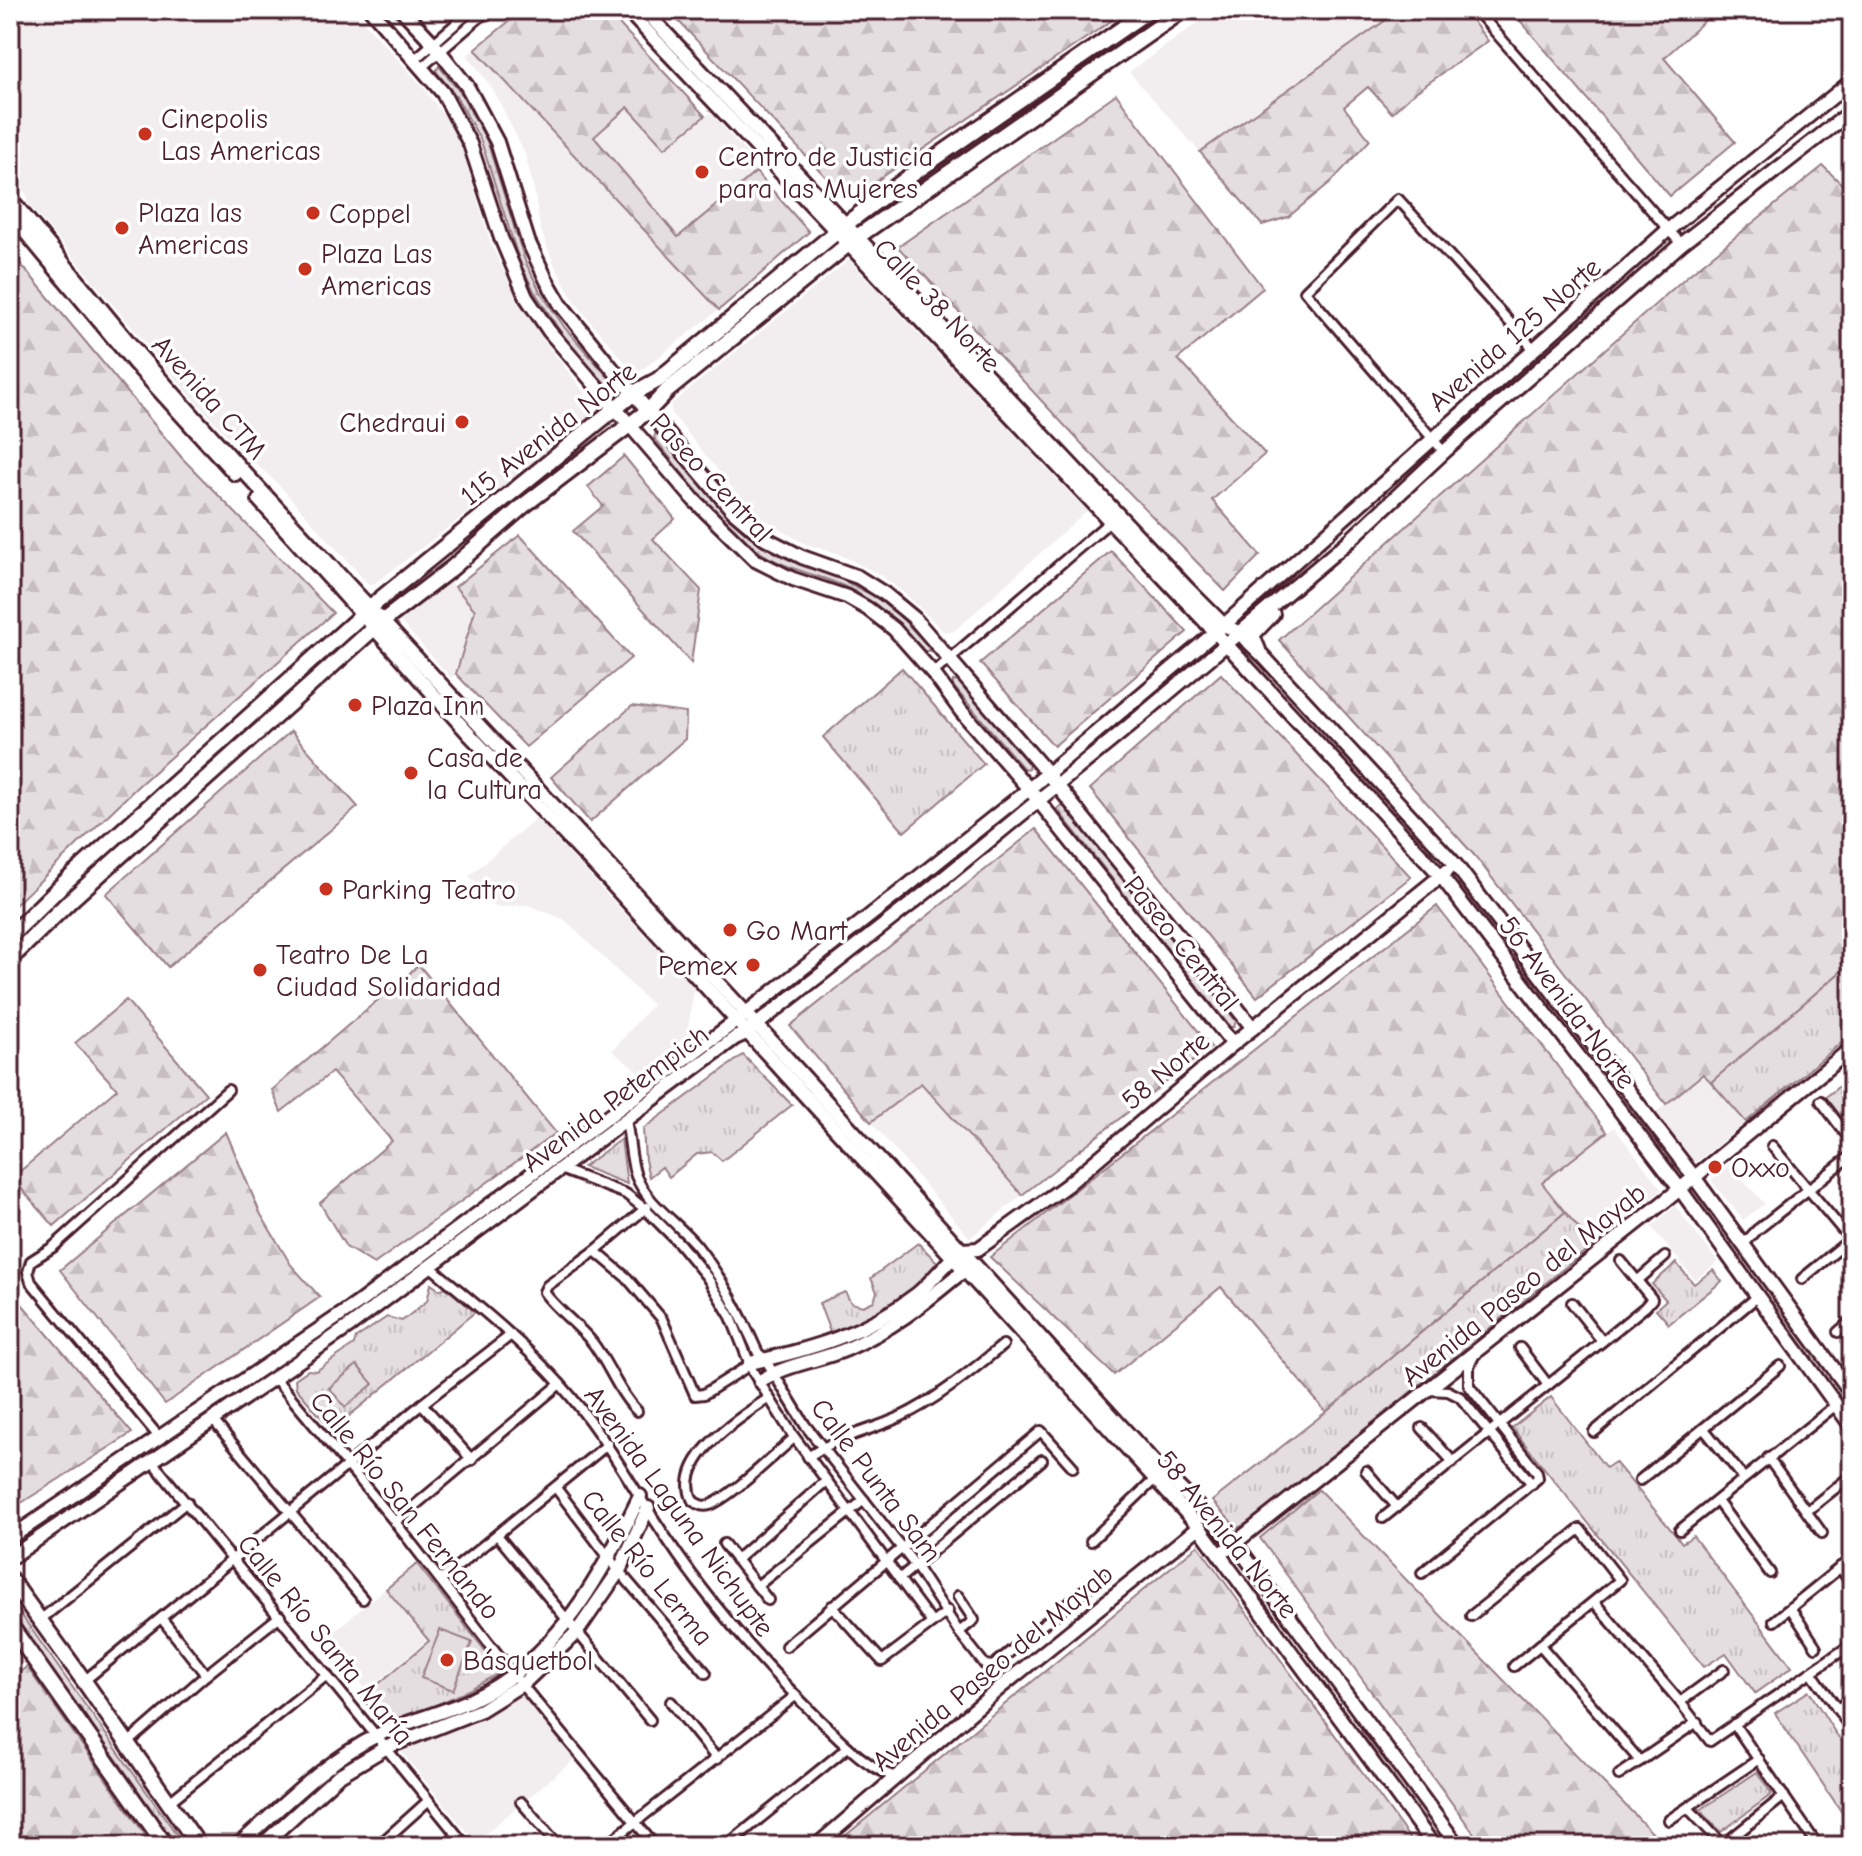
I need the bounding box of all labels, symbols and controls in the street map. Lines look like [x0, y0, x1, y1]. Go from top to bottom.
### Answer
place label: Cinepolis Las Americas [161, 103, 321, 167]
marker: Cinepolis Las Americas [136, 125, 154, 143]
place label: Centro de Justicia para las Mujeres [718, 141, 933, 205]
marker: Centro de Justicia para las Mujeres [693, 163, 711, 181]
place label: Plaza las Americas [138, 197, 249, 261]
place label: Coppel [329, 198, 411, 230]
marker: Coppel [304, 204, 322, 222]
marker: Plaza las Americas [113, 219, 131, 237]
street label: Calle 38 Norte [867, 232, 1007, 379]
place label: Plaza Las Americas [321, 238, 432, 302]
street label: Avenida 125 Norte [1422, 251, 1607, 418]
marker: Plaza Las Americas [296, 260, 314, 278]
street label: Avenida CTM [145, 329, 273, 466]
street label: 115 Avenida Norte [454, 355, 643, 512]
place label: Chedraui [339, 407, 446, 439]
street label: Paseo Central [643, 407, 779, 549]
marker: Chedraui [453, 413, 471, 431]
place label: Plaza Inn [371, 690, 485, 722]
marker: Plaza Inn [346, 696, 364, 714]
place label: Casa de la Cultura [427, 742, 542, 806]
marker: Casa de la Cultura [402, 764, 420, 782]
street label: Paseo Central [1117, 870, 1245, 1018]
place label: Parking Teatro [342, 874, 516, 906]
marker: Parking Teatro [317, 880, 335, 898]
street label: 56 Avenida Norte [1492, 910, 1642, 1095]
place label: Go Mart [746, 915, 848, 947]
marker: Go Mart [721, 921, 739, 939]
place label: Teatro De La Ciudad Solidaridad [276, 939, 501, 1003]
place label: Pemex [658, 950, 738, 982]
marker: Pemex [744, 956, 762, 974]
marker: Teatro De La Ciudad Solidaridad [251, 961, 269, 979]
street label: Avenida Petempich [516, 1018, 715, 1179]
street label: 58 Norte [1115, 1025, 1216, 1117]
place label: Oxxo [1731, 1152, 1790, 1184]
marker: Oxxo [1706, 1158, 1724, 1176]
street label: Avenida Paseo del Mayab [1395, 1177, 1652, 1393]
street label: Avenida Laguna Nichupte [578, 1380, 781, 1643]
street label: Calle Río San Fernando [303, 1385, 507, 1626]
street label: Calle Punta Sam [804, 1392, 948, 1569]
street label: 58 Avenida Norte [1150, 1444, 1305, 1625]
street label: Calle Río Lerma [575, 1483, 720, 1652]
street label: Calle Río Santa María [231, 1528, 420, 1751]
street label: Avenida Paseo del Mayab [866, 1558, 1120, 1778]
place label: Básquetbol [463, 1645, 593, 1677]
marker: Básquetbol [438, 1651, 456, 1669]

